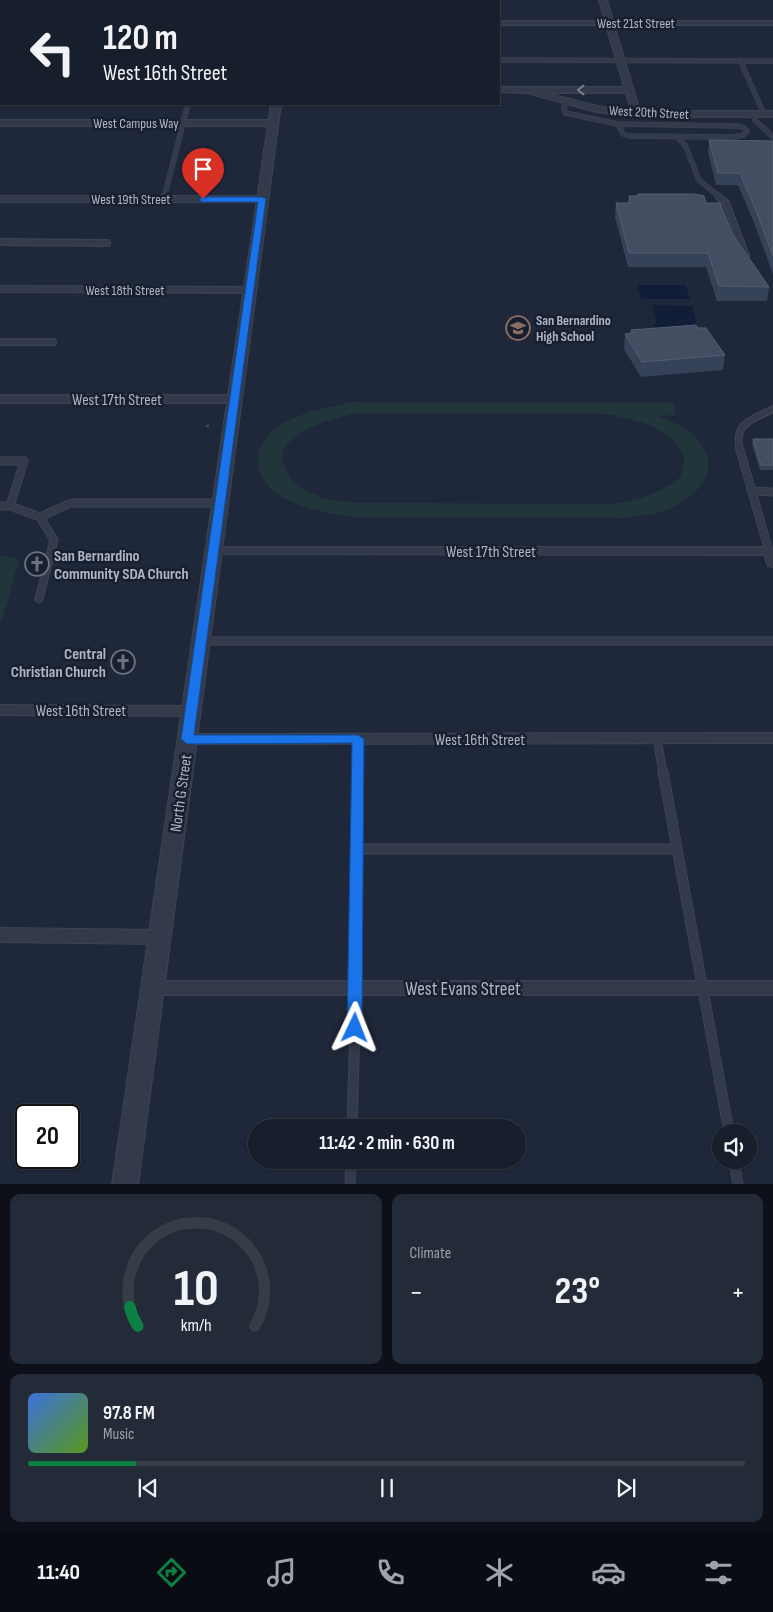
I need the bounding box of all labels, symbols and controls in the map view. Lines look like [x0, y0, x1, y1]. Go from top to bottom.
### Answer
street label: West 21st Street [597, 15, 675, 32]
text: 120 m [103, 17, 178, 60]
icon: left [20, 20, 85, 85]
text: West 16th Street [103, 60, 227, 87]
one-way arrow [576, 85, 584, 95]
street label: West 20th Street [609, 102, 689, 123]
street label: West Campus Way [93, 115, 179, 132]
pin [182, 148, 224, 199]
icon: arrive [189, 155, 217, 183]
street label: West 19th Street [91, 191, 171, 208]
street label: West 18th Street [85, 282, 165, 299]
place label: San Bernardino High School [536, 312, 611, 345]
school or university icon: San Bernardino High School [505, 315, 531, 341]
street label: West 17th Street [72, 391, 162, 410]
street label: West 17th Street [446, 543, 536, 562]
place label: San Bernardino Community SDA Church [54, 547, 189, 584]
church icon: San Bernardino Community SDA Church [24, 551, 50, 577]
place label: Central Christian Church [11, 645, 106, 682]
church icon: Central Christian Church [110, 649, 136, 675]
street label: West 16th Street [36, 702, 126, 721]
street label: West 16th Street [435, 731, 525, 750]
street label: North G Street [167, 753, 196, 833]
street label: West Evans Street [405, 978, 521, 1001]
position arrow [328, 1001, 380, 1053]
speed limit sign: 20 [15, 1104, 80, 1169]
map controls [712, 1124, 757, 1169]
button: sound [712, 1124, 757, 1169]
text: 11:42 · 2 min · 630 m [319, 1132, 455, 1155]
text: Climate [410, 1244, 451, 1263]
text: 10 [173, 1258, 218, 1321]
text: 23° [554, 1269, 600, 1314]
text: − [410, 1276, 423, 1309]
text: + [731, 1276, 745, 1309]
text: km/h [180, 1315, 211, 1336]
text: 97.8 FM [103, 1402, 155, 1425]
text: Music [103, 1425, 134, 1444]
icon: previous [134, 1474, 162, 1502]
icon: pause [373, 1474, 401, 1502]
icon: next [612, 1474, 640, 1502]
icon: directions [154, 1555, 189, 1590]
icon: music [264, 1555, 299, 1590]
icon: phone [373, 1555, 408, 1590]
icon: climate [482, 1555, 517, 1590]
icon: car [591, 1555, 626, 1590]
icon: filters [701, 1555, 736, 1590]
text: 11:40 [37, 1559, 80, 1586]

